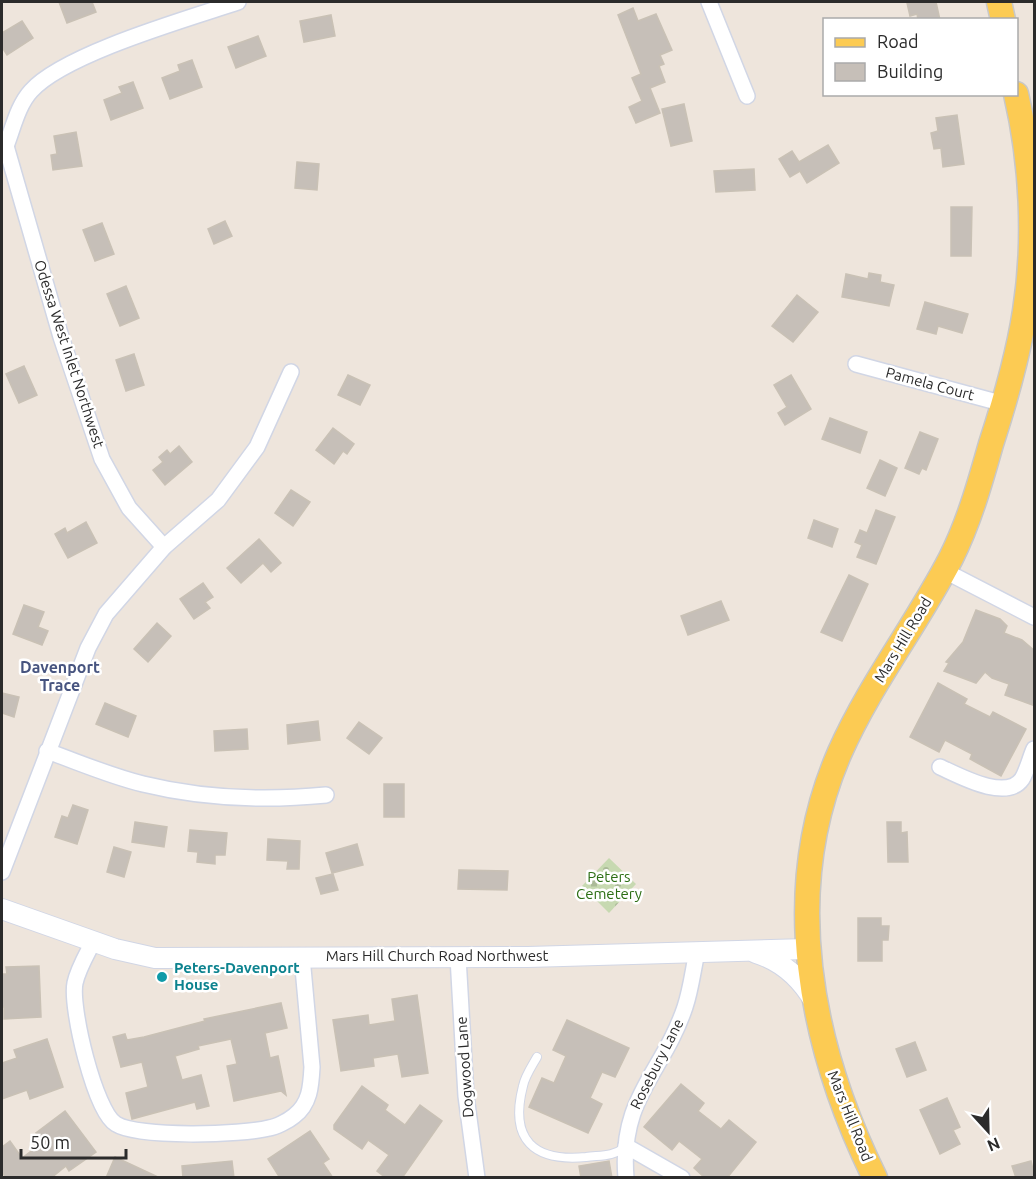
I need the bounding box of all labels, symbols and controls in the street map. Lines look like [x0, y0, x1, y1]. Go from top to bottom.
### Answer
legend [823, 18, 1018, 96]
text: Road [877, 31, 919, 51]
text: Building [877, 61, 943, 81]
street label: Odessa West Inlet Northwest [31, 258, 108, 450]
street label: Pamela Court [884, 364, 976, 404]
street label: Mars Hill Road [870, 594, 935, 685]
district label: Davenport Trace [20, 658, 100, 694]
park label: Peters Cemetery [576, 868, 642, 902]
street label: Mars Hill Church Road Northwest [326, 947, 548, 964]
place label: Peters-Davenport House [174, 959, 300, 993]
marker: Peters-Davenport House [155, 970, 169, 984]
street label: Dogwood Lane [452, 1016, 477, 1118]
street label: Rosebury Lane [626, 1016, 687, 1112]
street label: Mars Hill Road [825, 1068, 876, 1164]
north arrow [958, 1101, 1018, 1161]
scale bar [21, 1122, 126, 1160]
text: 50 m [30, 1132, 70, 1152]
text: N [985, 1134, 1003, 1155]

